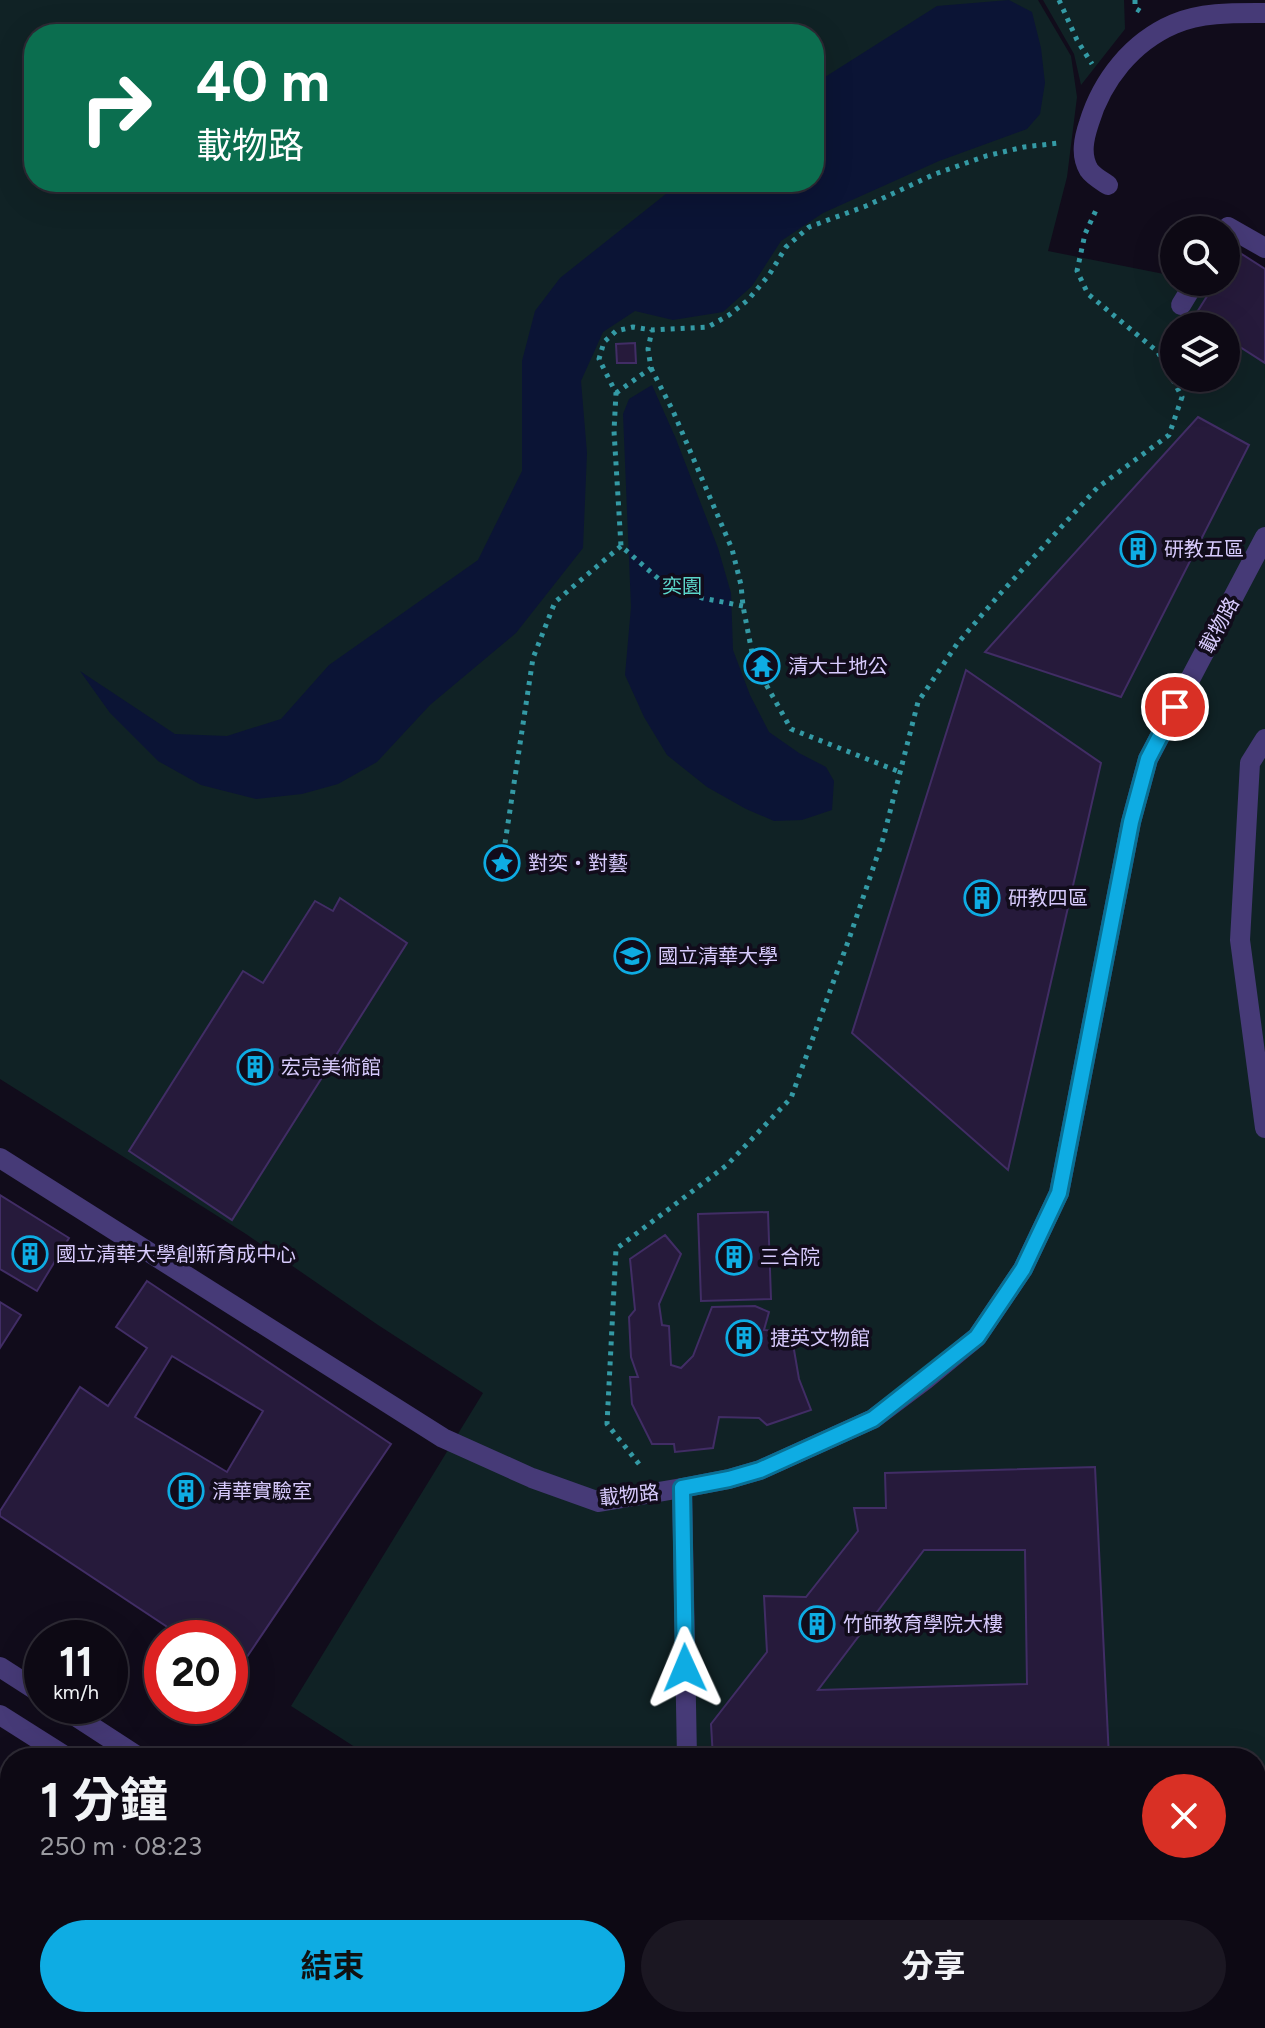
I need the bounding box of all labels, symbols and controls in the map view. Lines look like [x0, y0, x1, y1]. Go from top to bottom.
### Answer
text: 40 m [196, 48, 330, 115]
icon: right [64, 56, 168, 160]
text: 載物路 [196, 124, 304, 167]
map controls [1160, 216, 1240, 392]
button: search [1160, 216, 1240, 296]
button: layers [1160, 312, 1240, 392]
building icon: 研教五區 [1119, 530, 1157, 568]
place label: 研教五區 [1164, 537, 1244, 561]
park label: 奕園 [662, 574, 702, 598]
street label: 載物路 [1194, 593, 1244, 657]
temple icon: 清大土地公 [743, 647, 781, 685]
place label: 清大土地公 [788, 654, 888, 678]
pin [1141, 673, 1209, 741]
icon: arrive [1153, 685, 1197, 729]
place icon: 對奕‧對藝 [483, 844, 521, 882]
place label: 對奕‧對藝 [528, 851, 628, 875]
building icon: 研教四區 [963, 879, 1001, 917]
place label: 研教四區 [1008, 886, 1088, 910]
school or university icon: 國立清華大學 [613, 937, 651, 975]
place label: 國立清華大學 [658, 944, 778, 968]
building icon: 宏亮美術館 [236, 1048, 274, 1086]
place label: 宏亮美術館 [281, 1055, 381, 1079]
building icon: 國立清華大學創新育成中心 [11, 1235, 49, 1273]
building icon: 三合院 [715, 1238, 753, 1276]
place label: 國立清華大學創新育成中心 [56, 1242, 296, 1266]
place label: 三合院 [760, 1245, 820, 1269]
building icon: 捷英文物館 [725, 1319, 763, 1357]
place label: 捷英文物館 [770, 1326, 870, 1350]
building icon: 清華實驗室 [167, 1472, 205, 1510]
place label: 清華實驗室 [212, 1479, 312, 1503]
street label: 載物路 [598, 1480, 660, 1510]
building icon: 竹師教育學院大樓 [798, 1605, 836, 1643]
place label: 竹師教育學院大樓 [843, 1612, 1003, 1636]
speed limit sign: 20 [144, 1620, 248, 1724]
position arrow [643, 1626, 727, 1710]
text: 11 [59, 1638, 93, 1686]
text: km/h [53, 1680, 99, 1704]
text: 1 分鐘 [40, 1771, 168, 1829]
button: close [1142, 1774, 1226, 1858]
text: 250 m · 08:23 [40, 1830, 202, 1862]
button: 結束 [40, 1920, 625, 2012]
button: 分享 [641, 1920, 1226, 2012]

